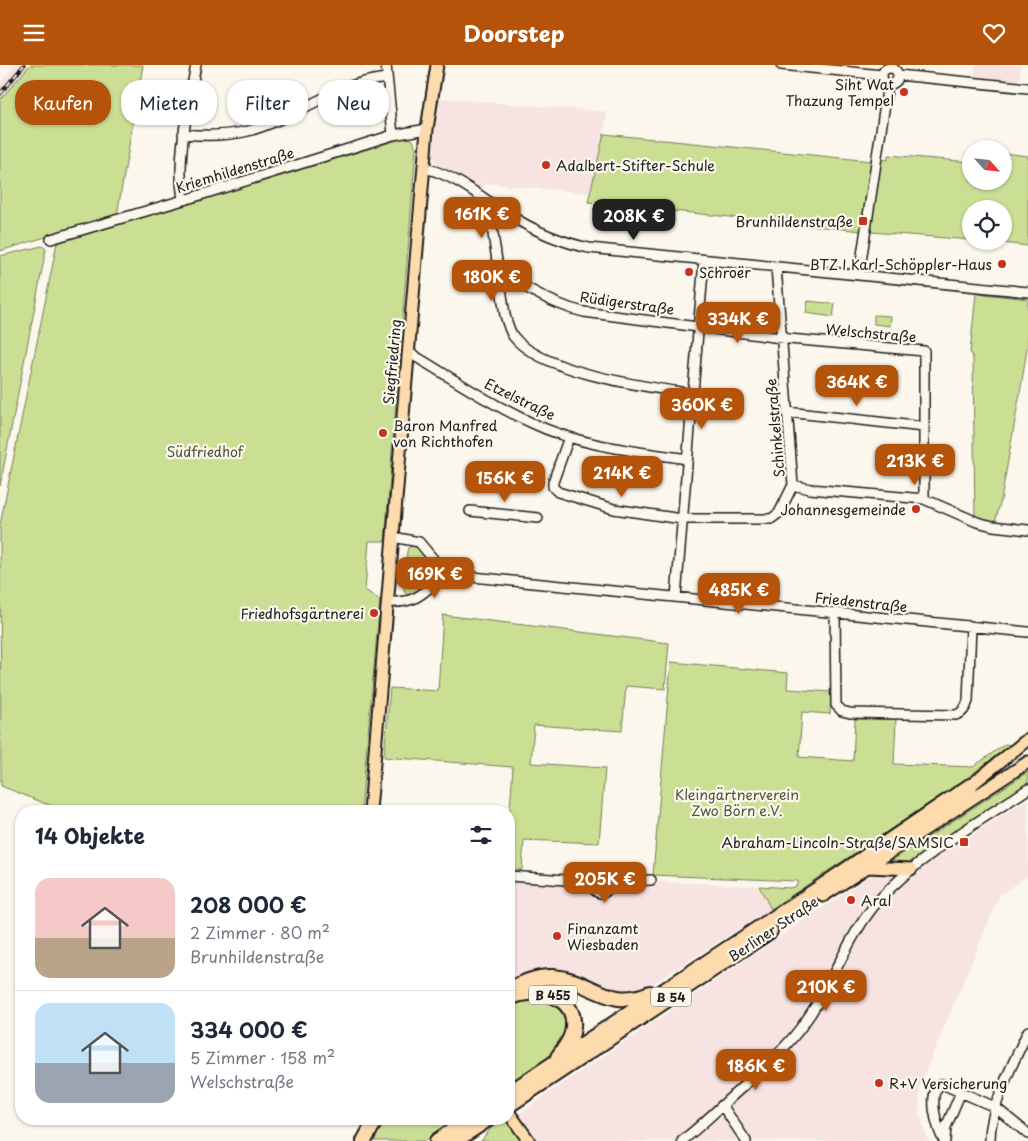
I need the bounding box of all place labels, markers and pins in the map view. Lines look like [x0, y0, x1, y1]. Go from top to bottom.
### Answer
place label: Siht Wat Thazung Tempel [786, 74, 894, 111]
marker: Siht Wat Thazung Tempel [898, 86, 910, 98]
place label: Adalbert-Stifter-Schule [556, 155, 715, 176]
marker: Adalbert-Stifter-Schule [540, 159, 552, 171]
pin: 161K € [441, 197, 523, 239]
pin: 208K € [593, 199, 675, 241]
place label: Brunhildenstraße [736, 211, 853, 232]
marker: Brunhildenstraße [857, 215, 869, 227]
place label: BTZ I Karl-Schöppler-Haus [809, 254, 992, 275]
marker: BTZ I Karl-Schöppler-Haus [996, 258, 1008, 270]
pin: 180K € [451, 259, 533, 302]
place label: Schroër [699, 262, 751, 283]
marker: Schroër [683, 266, 695, 278]
pin: 334K € [697, 301, 779, 344]
pin: 364K € [816, 365, 898, 407]
pin: 360K € [661, 387, 743, 430]
place label: Baron Manfred von Richthofen [393, 415, 498, 452]
marker: Baron Manfred von Richthofen [377, 427, 389, 439]
pin: 213K € [874, 443, 956, 486]
pin: 214K € [581, 455, 663, 498]
pin: 156K € [464, 461, 546, 503]
place label: Johannesgemeinde [780, 499, 906, 520]
marker: Johannesgemeinde [910, 503, 922, 515]
pin: 169K € [394, 557, 476, 599]
pin: 485K € [698, 573, 780, 615]
place label: Friedhofsgärtnerei [240, 603, 364, 624]
marker: Friedhofsgärtnerei [368, 607, 380, 619]
place label: Abraham-Lincoln-Straße/SAMSIC [722, 832, 954, 853]
marker: Abraham-Lincoln-Straße/SAMSIC [958, 836, 970, 848]
pin: 205K € [564, 861, 646, 904]
place label: Aral [861, 890, 891, 911]
marker: Aral [845, 894, 857, 906]
place label: Finanzamt Wiesbaden [567, 918, 639, 955]
marker: Finanzamt Wiesbaden [551, 930, 563, 942]
pin: 210K € [785, 969, 867, 1012]
pin: 186K € [715, 1049, 797, 1091]
place label: R+V Versicherung [889, 1073, 1007, 1094]
marker: R+V Versicherung [873, 1077, 885, 1089]

